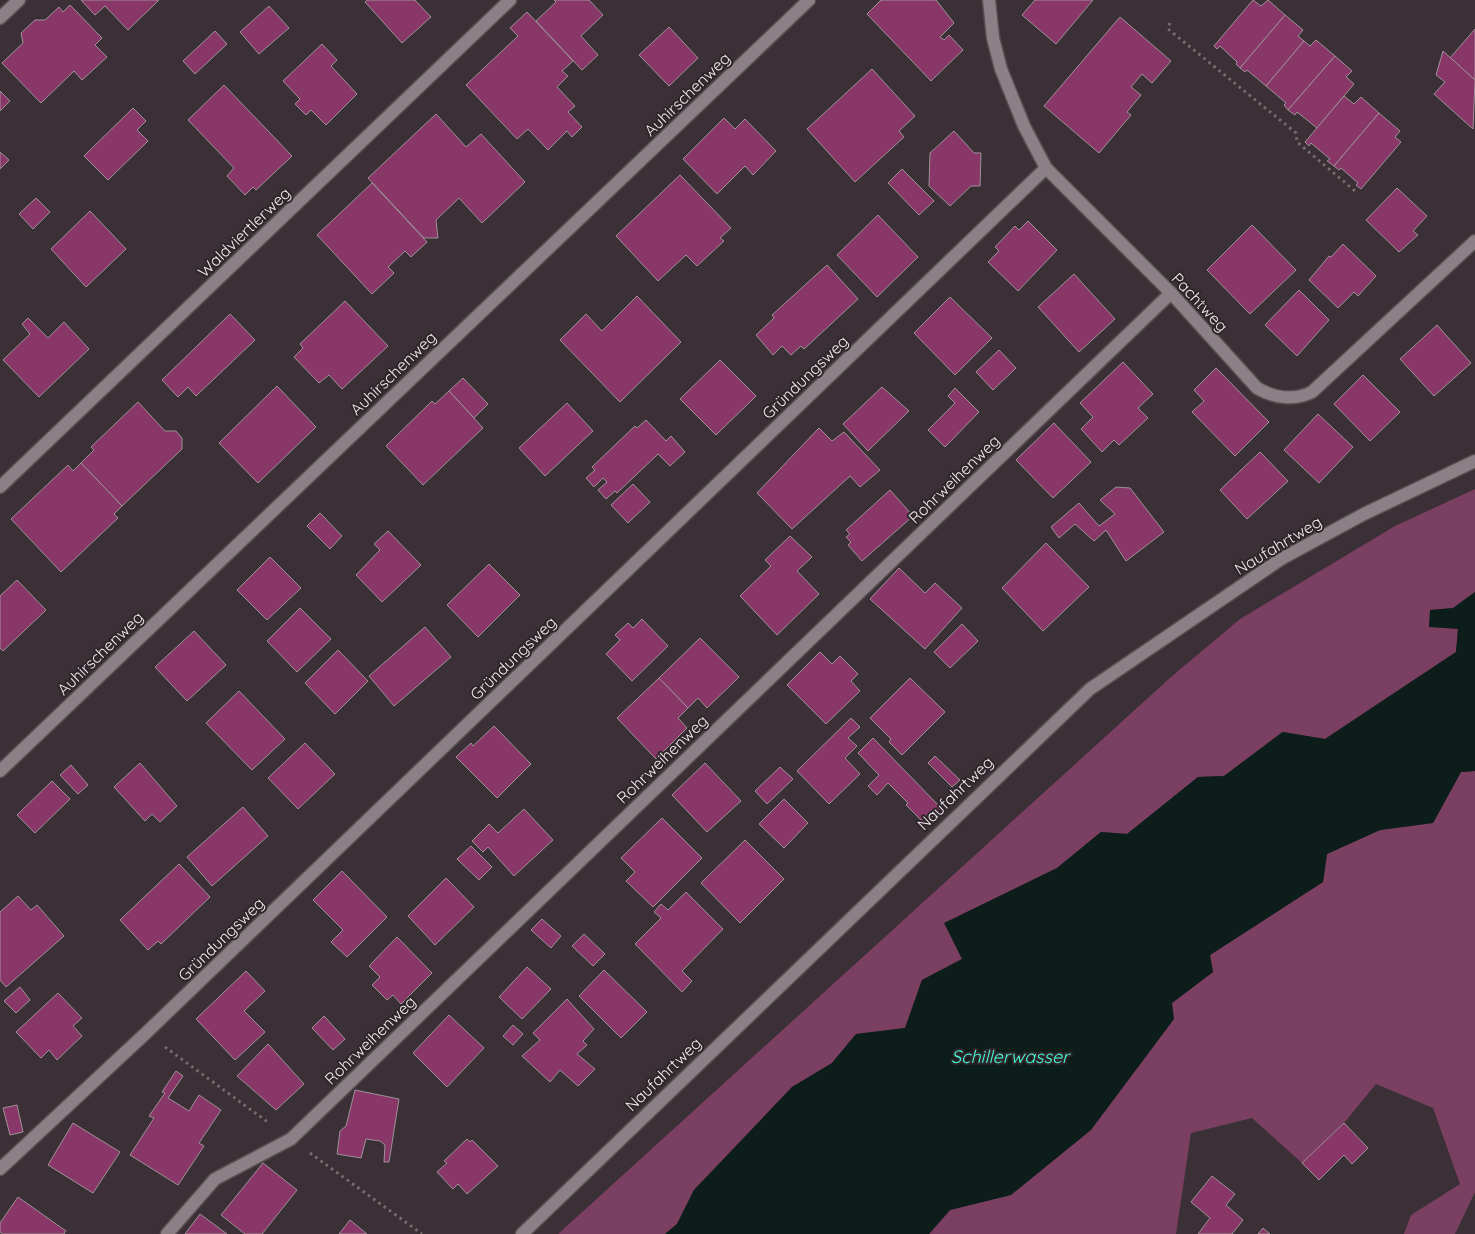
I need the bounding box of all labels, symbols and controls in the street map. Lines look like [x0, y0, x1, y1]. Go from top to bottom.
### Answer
street label: Auhirschenweg [640, 48, 734, 140]
street label: Waldviertlerweg [193, 183, 295, 281]
street label: Pachtweg [1168, 268, 1232, 336]
street label: Auhirschenweg [346, 327, 440, 419]
street label: Gründungsweg [758, 331, 852, 423]
street label: Rohrweihenweg [904, 430, 1004, 528]
street label: Naufahrtweg [1231, 511, 1325, 579]
street label: Auhirschenweg [53, 607, 147, 699]
street label: Gründungsweg [466, 612, 560, 704]
street label: Rohrweihenweg [612, 710, 712, 808]
street label: Naufahrtweg [913, 752, 997, 834]
street label: Gründungsweg [174, 893, 268, 985]
street label: Rohrweihenweg [320, 991, 420, 1089]
street label: Naufahrtweg [621, 1033, 705, 1115]
water label: Schillerwasser [951, 1045, 1071, 1068]

